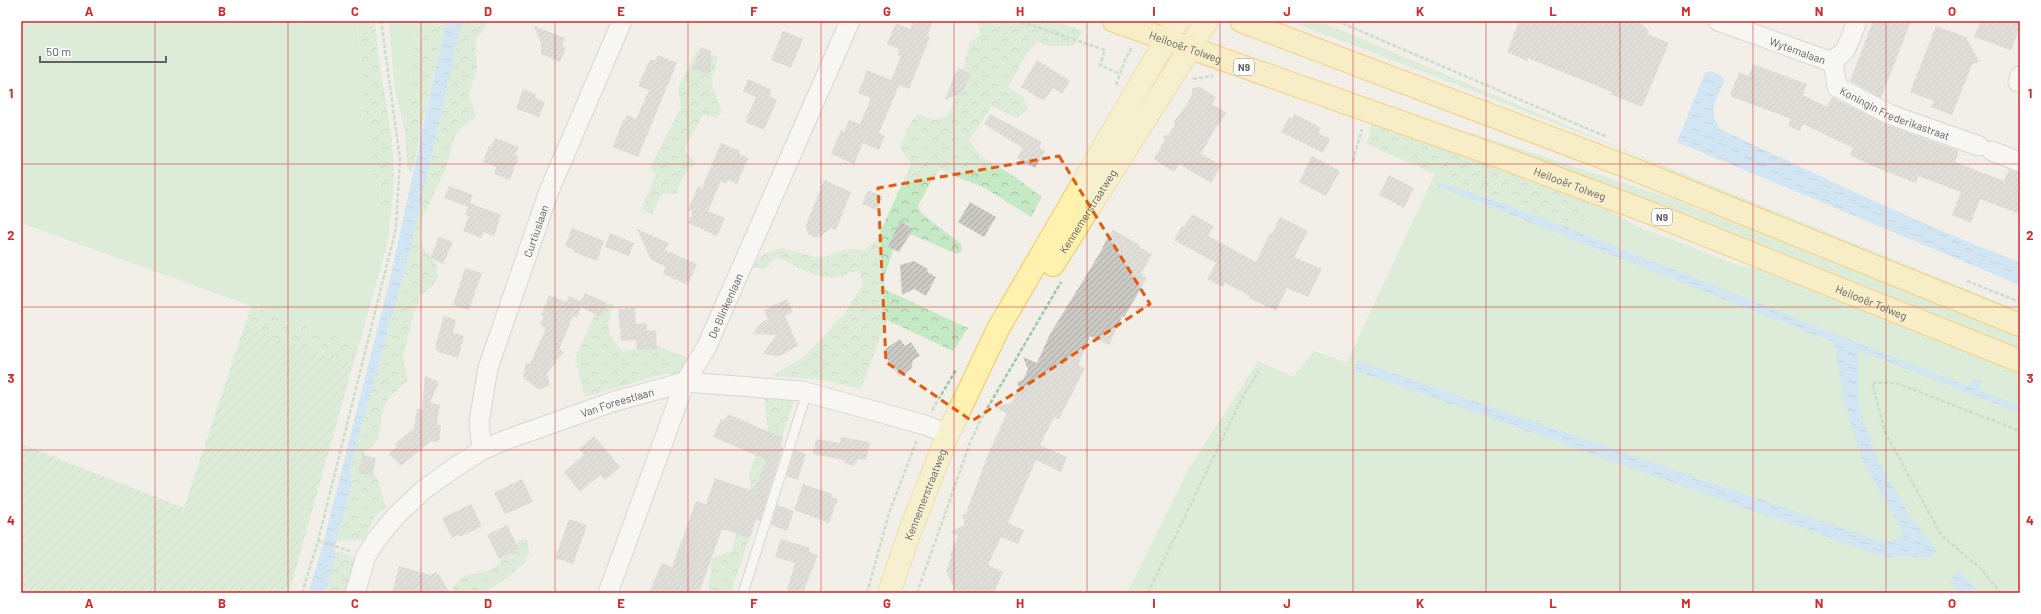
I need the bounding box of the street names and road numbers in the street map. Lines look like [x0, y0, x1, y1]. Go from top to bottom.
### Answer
street label: Heilooër Tolweg [1148, 27, 1224, 65]
street label: Wytemalaan [1768, 34, 1828, 66]
road number: N9 [1234, 59, 1254, 75]
street label: Koningin Frederikastraat [1838, 83, 1952, 142]
street label: Heilooër Tolweg [1532, 164, 1608, 202]
street label: Kennemerstraatweg [1056, 166, 1119, 255]
street label: Curtiuslaan [520, 203, 550, 259]
road number: N9 [1652, 209, 1672, 225]
street label: De Blinkenlaan [705, 271, 745, 340]
street label: Heilooër Tolweg [1834, 281, 1909, 322]
street label: Van Foreestlaan [579, 384, 655, 419]
street label: Kennemerstraatweg [901, 447, 948, 542]

